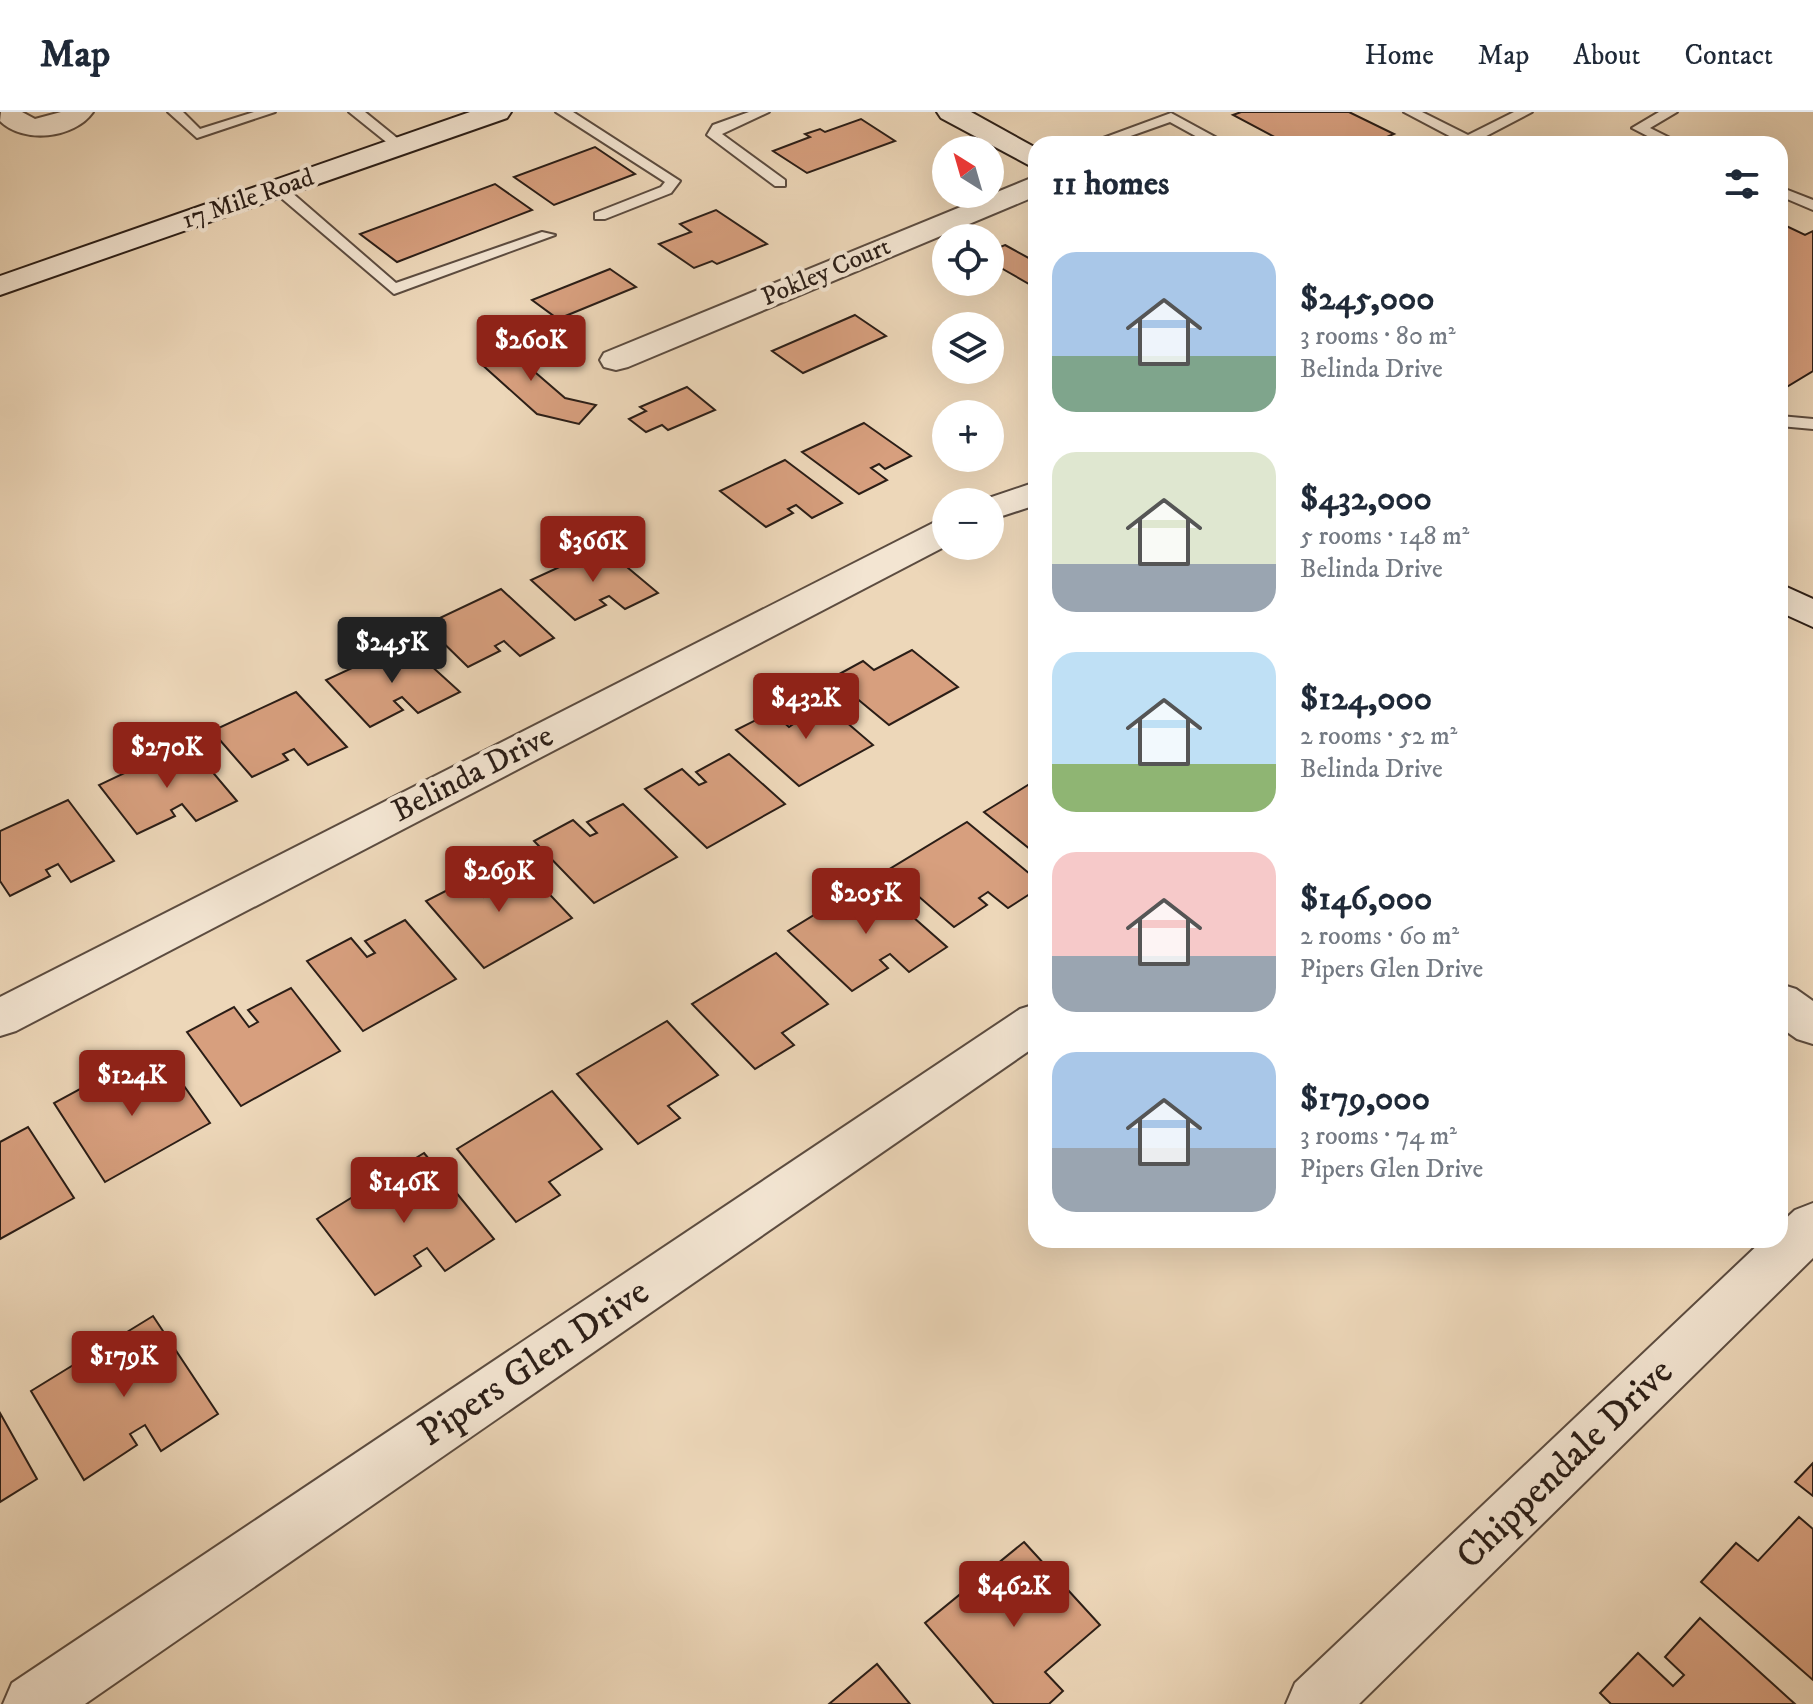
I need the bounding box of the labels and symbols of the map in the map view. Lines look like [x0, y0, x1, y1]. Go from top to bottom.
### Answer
north arrow [932, 136, 1004, 208]
street label: 17 Mile Road [178, 161, 318, 237]
street label: Pokley Court [757, 230, 895, 314]
pin: $260K [475, 315, 587, 383]
pin: $366K [537, 516, 649, 584]
pin: $245K [336, 617, 448, 685]
pin: $432K [750, 673, 862, 741]
street label: Belinda Drive [386, 716, 560, 832]
pin: $270K [111, 722, 223, 790]
pin: $269K [443, 846, 555, 914]
pin: $205K [810, 868, 922, 936]
pin: $124K [76, 1050, 188, 1118]
pin: $146K [348, 1157, 460, 1225]
street label: Pipers Glen Drive [410, 1268, 658, 1458]
pin: $179K [68, 1331, 180, 1399]
street label: Chippendale Drive [1446, 1348, 1684, 1580]
pin: $462K [958, 1561, 1070, 1629]

